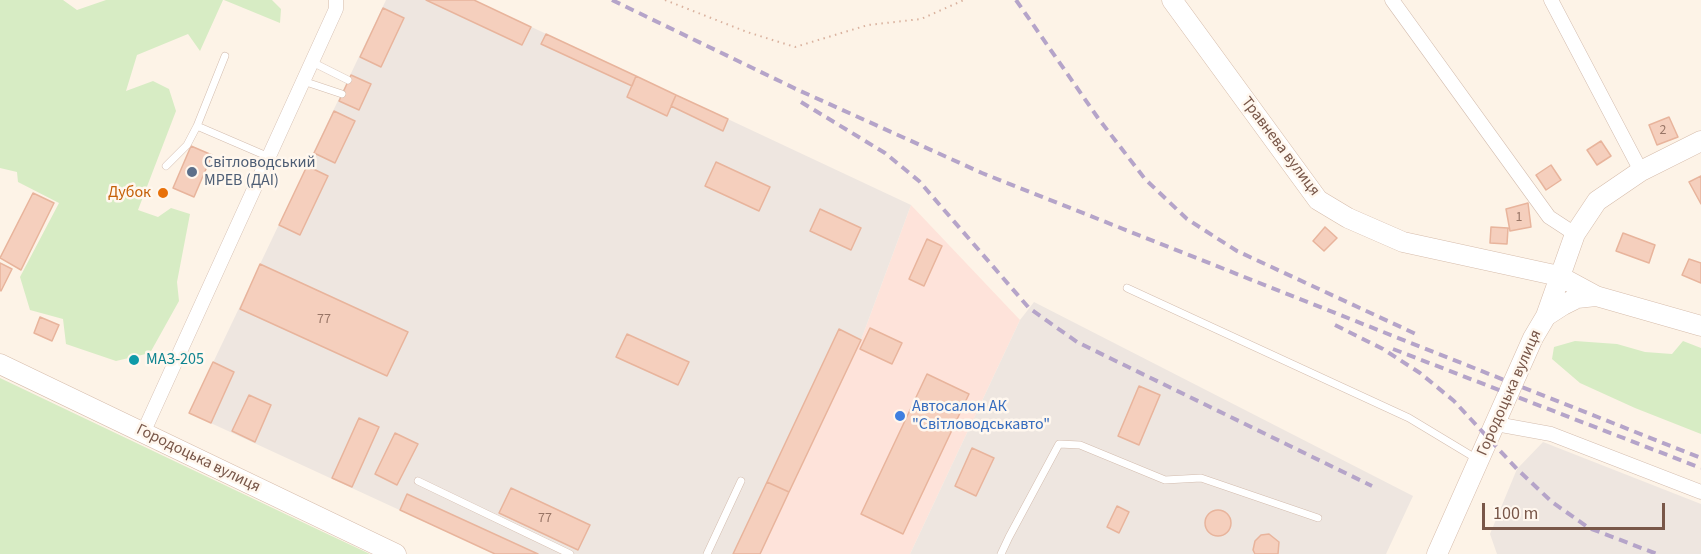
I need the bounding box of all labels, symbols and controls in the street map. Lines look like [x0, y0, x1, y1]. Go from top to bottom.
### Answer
street label: Травнева вулиця [1236, 94, 1324, 200]
house number: 2 [1660, 123, 1666, 139]
place label: Світловодський МРЕВ (ДАІ) [204, 153, 316, 191]
marker: Світловодський МРЕВ (ДАІ) [185, 165, 199, 179]
place label: Дубок [108, 183, 151, 203]
marker: Дубок [156, 186, 170, 200]
house number: 1 [1516, 210, 1522, 226]
house number: 77 [317, 312, 331, 328]
street label: Городоцька вулиця [1474, 327, 1546, 459]
place label: МАЗ-205 [146, 350, 204, 370]
marker: МАЗ-205 [127, 353, 141, 367]
place label: Автосалон АК "Світловодськавто" [912, 397, 1050, 435]
marker: Автосалон АК "Світловодськавто" [893, 409, 907, 423]
street label: Городоцька вулиця [133, 421, 263, 497]
scale bar [1485, 491, 1668, 529]
text: 100 m [1493, 501, 1538, 526]
house number: 77 [538, 511, 552, 527]

